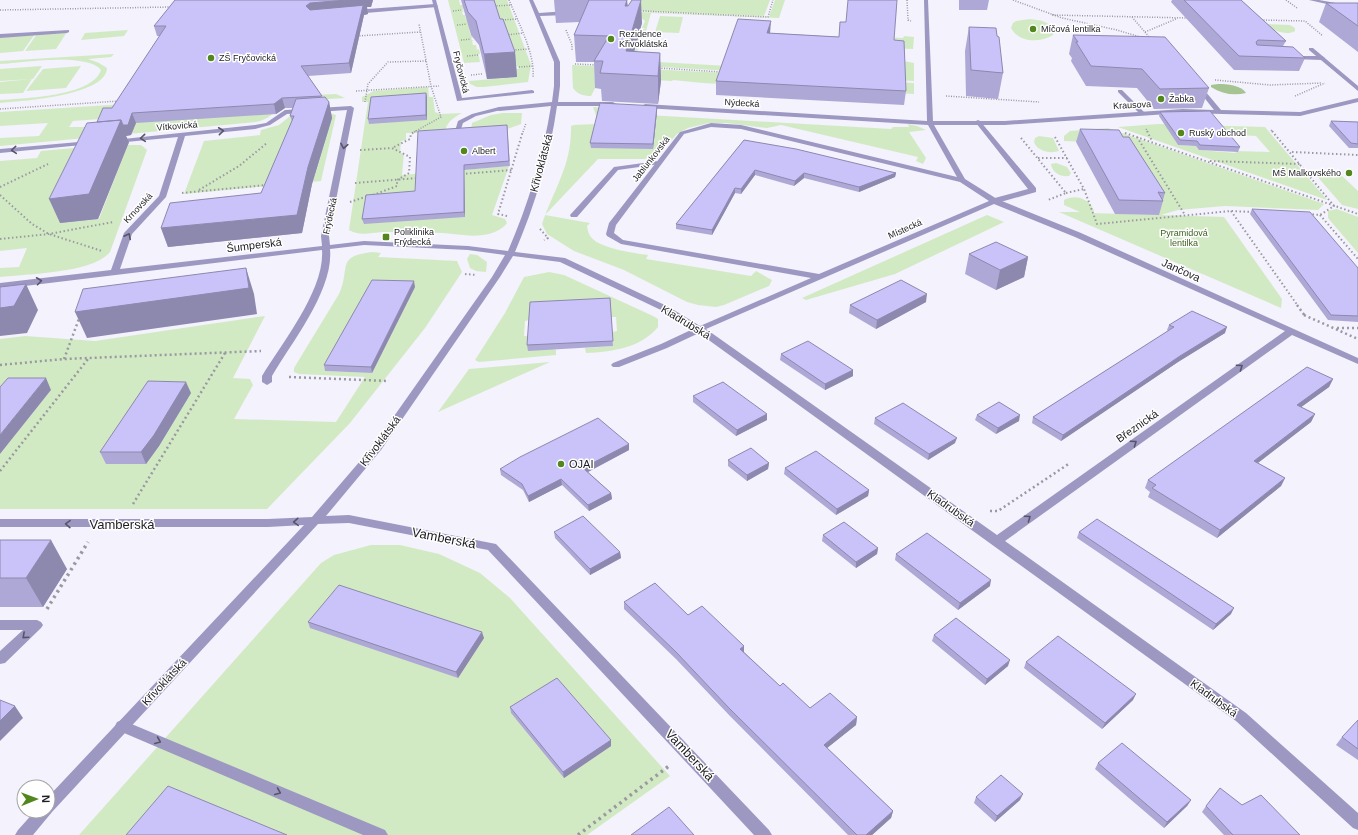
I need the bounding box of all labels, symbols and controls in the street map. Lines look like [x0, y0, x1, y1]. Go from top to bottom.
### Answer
marker: Míčová lentilka [1028, 24, 1038, 34]
place label: Míčová lentilka [1041, 24, 1101, 34]
place label: Rezidence Křivoklátská [619, 29, 668, 49]
marker: Rezidence Křivoklátská [606, 34, 616, 44]
street label: Fryčovická [451, 50, 471, 94]
marker: ZŠ Fryčovická [206, 53, 216, 63]
place label: ZŠ Fryčovická [219, 53, 276, 63]
marker: Žabka [1156, 94, 1166, 104]
place label: Žabka [1169, 94, 1194, 104]
street label: Nýdecká [724, 97, 760, 109]
street label: Krausova [1113, 99, 1151, 111]
street label: Vítkovická [156, 119, 198, 133]
one-way arrow [218, 127, 224, 136]
marker: Ruský obchod [1176, 128, 1186, 138]
place label: Ruský obchod [1189, 128, 1246, 138]
street label: Křivoklátská [528, 132, 555, 193]
one-way arrow [140, 134, 146, 143]
street label: Jablunkovská [630, 134, 672, 184]
one-way arrow [340, 143, 349, 149]
one-way arrow [11, 145, 17, 154]
marker: Albert [459, 146, 469, 156]
place label: Albert [472, 146, 496, 156]
place label: MŠ Malkovského [1272, 168, 1341, 178]
marker: MŠ Malkovského [1344, 168, 1354, 178]
street label: Krnovská [122, 191, 154, 225]
street label: Frýdecká [321, 197, 339, 235]
street label: Místecká [887, 217, 923, 241]
place label: Poliklinika Frýdecká [394, 227, 434, 247]
park label: Pyramidová lentilka [1160, 228, 1208, 248]
marker: Poliklinika Frýdecká [381, 232, 391, 242]
one-way arrow [124, 233, 131, 240]
street label: Šumperská [226, 236, 283, 254]
street label: Jančova [1160, 256, 1203, 284]
one-way arrow [36, 277, 42, 286]
street label: Kladrubská [659, 303, 713, 342]
one-way arrow [1236, 365, 1243, 372]
street label: Březnická [1114, 407, 1161, 445]
street label: Křivoklátská [357, 413, 403, 468]
one-way arrow [1130, 441, 1137, 448]
place label: OJAI [569, 458, 593, 470]
marker: OJAI [556, 459, 566, 469]
street label: Kladrubská [925, 487, 978, 529]
one-way arrow [1024, 516, 1031, 523]
street label: Vamberská [90, 517, 155, 532]
one-way arrow [293, 517, 299, 526]
one-way arrow [65, 520, 71, 528]
street label: Vamberská [411, 524, 478, 552]
one-way arrow [22, 632, 30, 639]
street label: Křivoklátská [139, 656, 189, 708]
street label: Kladrubská [1188, 677, 1240, 720]
street label: Vamberská [662, 726, 718, 784]
one-way arrow [155, 737, 162, 745]
north arrow [16, 779, 56, 819]
one-way arrow [274, 787, 282, 795]
text: N [40, 795, 52, 803]

